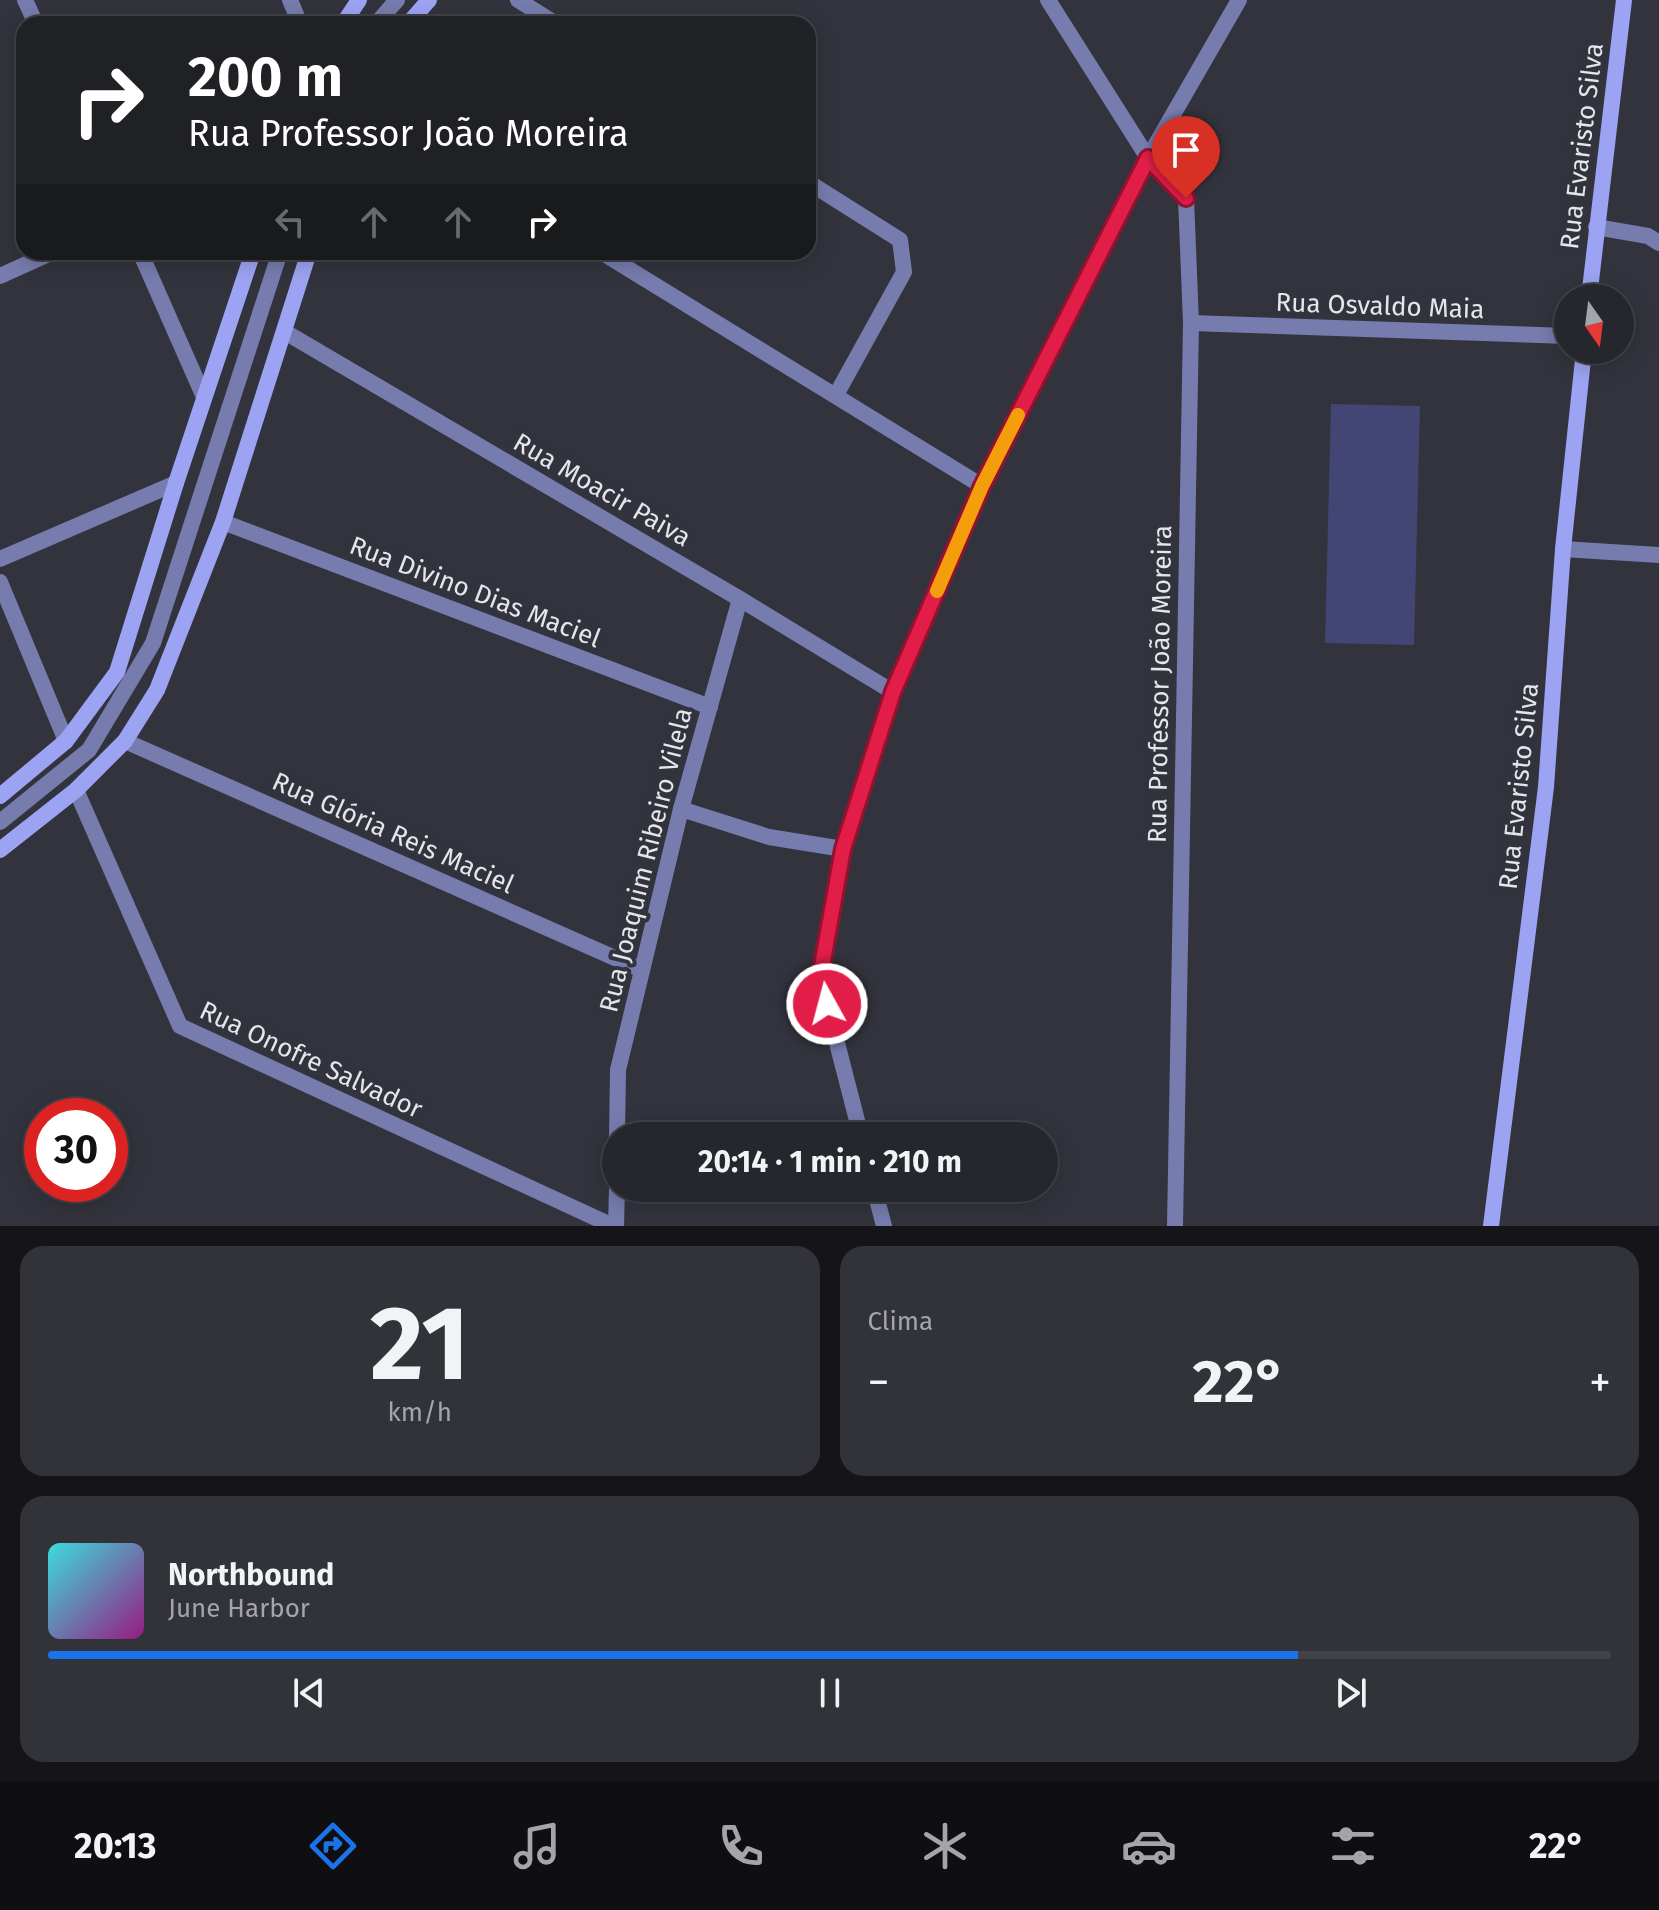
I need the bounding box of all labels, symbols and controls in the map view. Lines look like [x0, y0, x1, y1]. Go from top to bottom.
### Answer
street label: Rua Evaristo Silva [1554, 41, 1610, 251]
text: 200 m [188, 44, 343, 111]
icon: right [56, 48, 160, 152]
text: Rua Professor João Moreira [188, 112, 629, 156]
pin [1152, 116, 1220, 198]
icon: arrive [1164, 128, 1208, 172]
icon: left [268, 200, 312, 244]
icon: ahead [352, 200, 396, 244]
icon: ahead [436, 200, 480, 244]
icon: right [520, 200, 564, 244]
north arrow [1554, 284, 1634, 364]
map controls [1554, 284, 1634, 364]
street label: Rua Osvaldo Maia [1275, 287, 1485, 325]
street label: Rua Moacir Paiva [508, 427, 696, 553]
street label: Rua Professor João Moreira [1142, 525, 1178, 843]
street label: Rua Divino Dias Maciel [345, 530, 605, 654]
street label: Rua Evaristo Silva [1493, 681, 1545, 891]
street label: Rua Joaquim Ribeiro Vilela [593, 705, 699, 1015]
street label: Rua Glória Reis Maciel [267, 766, 519, 900]
position arrow [785, 962, 869, 1046]
street label: Rua Onofre Salvador [195, 995, 427, 1125]
speed limit sign: 30 [24, 1098, 128, 1202]
text: 20:14 · 1 min · 210 m [698, 1144, 962, 1180]
text: 21 [370, 1282, 470, 1407]
text: Clima [868, 1306, 933, 1337]
text: 22° [1193, 1346, 1286, 1418]
text: − [868, 1356, 890, 1409]
text: + [1589, 1356, 1611, 1409]
text: km/h [388, 1397, 452, 1428]
text: Northbound [168, 1557, 334, 1593]
text: June Harbor [168, 1593, 310, 1624]
icon: previous [287, 1671, 331, 1715]
icon: pause [808, 1671, 852, 1715]
icon: next [1329, 1671, 1373, 1715]
icon: directions [305, 1818, 361, 1874]
icon: music [509, 1818, 565, 1874]
icon: phone [713, 1818, 769, 1874]
icon: climate [917, 1818, 973, 1874]
icon: car [1121, 1818, 1177, 1874]
icon: filters [1325, 1818, 1381, 1874]
text: 20:13 [74, 1824, 157, 1868]
text: 22° [1529, 1824, 1585, 1868]

